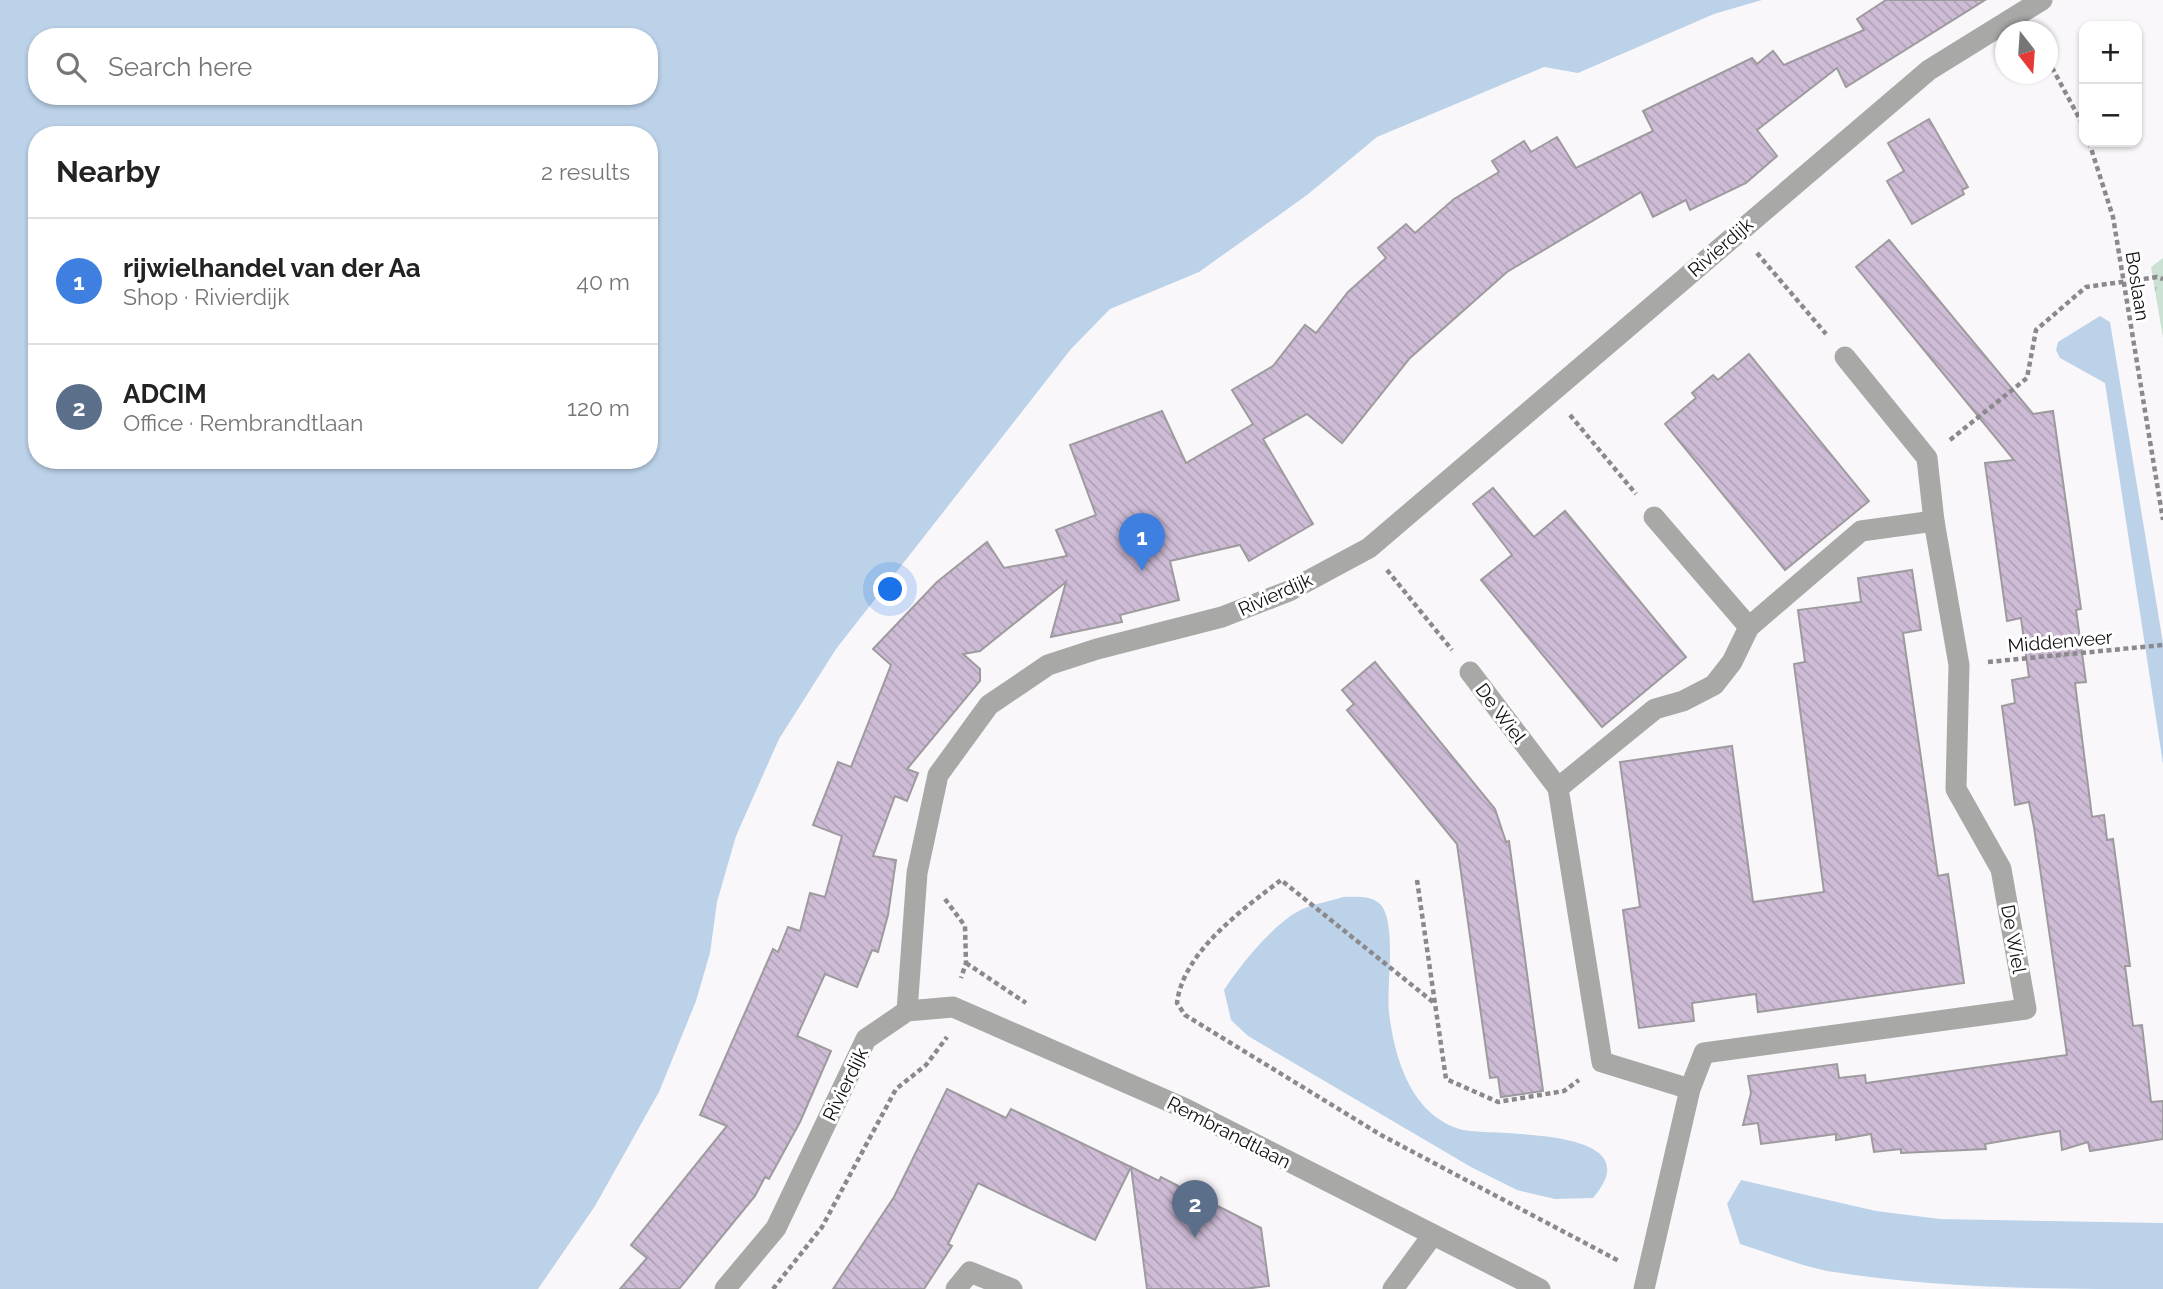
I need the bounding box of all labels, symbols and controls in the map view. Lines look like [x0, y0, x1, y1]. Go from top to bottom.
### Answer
north arrow [1995, 21, 2058, 84]
map controls [2079, 21, 2142, 147]
button: + [2079, 21, 2142, 84]
search box [28, 28, 658, 105]
icon: search [52, 48, 90, 86]
text: Search here [108, 52, 252, 82]
button: − [2079, 84, 2142, 147]
text: Nearby [56, 154, 160, 189]
text: 2 results [541, 158, 630, 185]
street label: Rivierdijk [1683, 213, 1757, 281]
street label: Boslaan [2122, 250, 2154, 322]
text: rijwielhandel van der Aa [123, 253, 421, 283]
text: 1 [73, 268, 85, 295]
text: 40 m [576, 268, 630, 295]
text: Shop · Rivierdijk [123, 283, 289, 310]
text: ADCIM [123, 379, 207, 409]
text: 2 [73, 394, 85, 421]
text: 120 m [567, 394, 630, 421]
text: Office · Rembrandtlaan [123, 409, 363, 436]
pin: 1 [1119, 513, 1165, 571]
street label: Rivierdijk [1235, 568, 1315, 620]
your location [873, 572, 907, 606]
street label: Middenveer [2007, 625, 2114, 657]
street label: De Wiel [1471, 679, 1531, 748]
street label: De Wiel [1997, 903, 2031, 976]
street label: Rivierdijk [818, 1044, 872, 1124]
street label: Rembrandtlaan [1164, 1091, 1294, 1173]
pin: 2 [1172, 1180, 1218, 1238]

